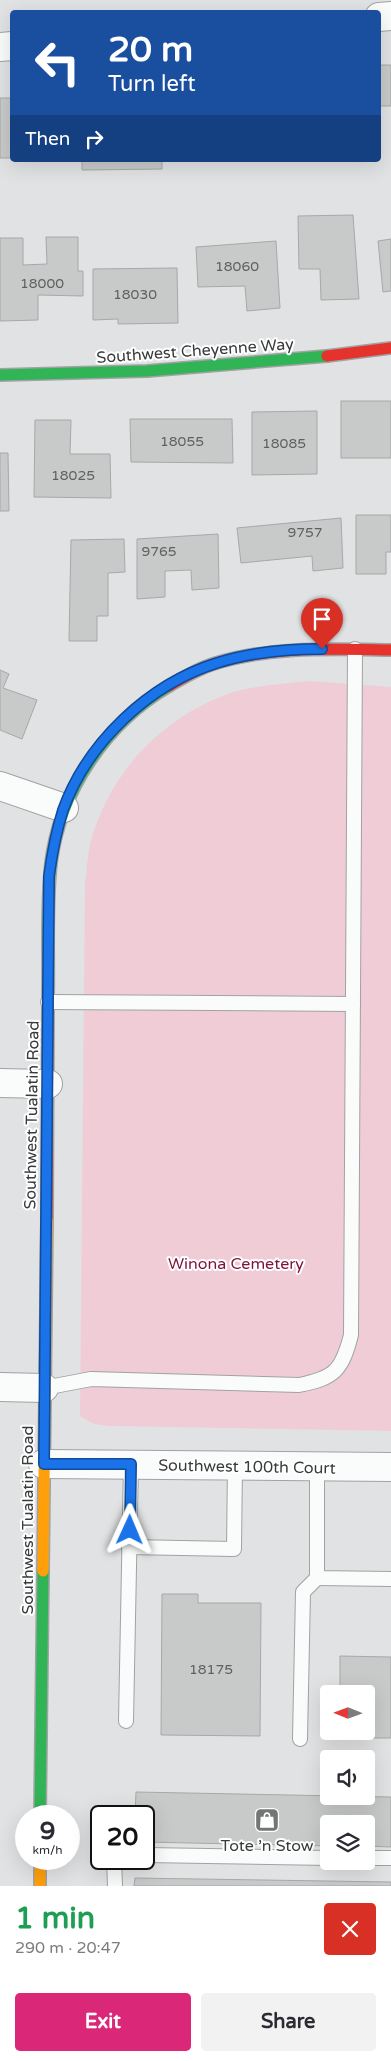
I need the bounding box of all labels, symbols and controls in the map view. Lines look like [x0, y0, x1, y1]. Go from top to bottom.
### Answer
text: 20 m [108, 29, 193, 71]
icon: left [25, 30, 90, 95]
text: Turn left [108, 71, 196, 97]
icon: right [80, 125, 108, 153]
text: Then [25, 128, 70, 150]
house number: 18060 [215, 258, 259, 275]
house number: 18000 [20, 275, 64, 292]
house number: 18030 [113, 286, 157, 303]
street label: Southwest Cheyenne Way [96, 334, 295, 368]
house number: 18055 [160, 433, 204, 450]
house number: 18085 [262, 435, 306, 452]
house number: 18025 [51, 467, 95, 484]
house number: 9757 [287, 524, 323, 541]
house number: 9765 [141, 543, 177, 560]
pin [301, 598, 343, 649]
icon: arrive [308, 605, 336, 633]
street label: Southwest Tualatin Road [20, 1020, 44, 1210]
park label: Winona Cemetery [168, 1254, 304, 1274]
street label: Southwest Tualatin Road [18, 1425, 38, 1615]
street label: Southwest 100th Court [158, 1455, 336, 1479]
position arrow [103, 1503, 155, 1555]
house number: 18175 [189, 1661, 233, 1678]
north arrow [320, 1685, 375, 1740]
map controls [320, 1685, 375, 1870]
button: sound [320, 1750, 375, 1805]
speed limit sign: 20 [90, 1805, 155, 1870]
shop icon: Tote ’n Stow [254, 1807, 280, 1833]
button: layers [320, 1815, 375, 1870]
text: 9 [40, 1816, 55, 1846]
place label: Tote ’n Stow [220, 1836, 314, 1856]
text: km/h [32, 1843, 63, 1857]
text: 1 min [15, 1900, 95, 1937]
button: close [324, 1903, 376, 1955]
text: 290 m · 20:47 [15, 1938, 121, 1958]
button: Exit [15, 1993, 191, 2051]
button: Share [201, 1993, 376, 2051]

